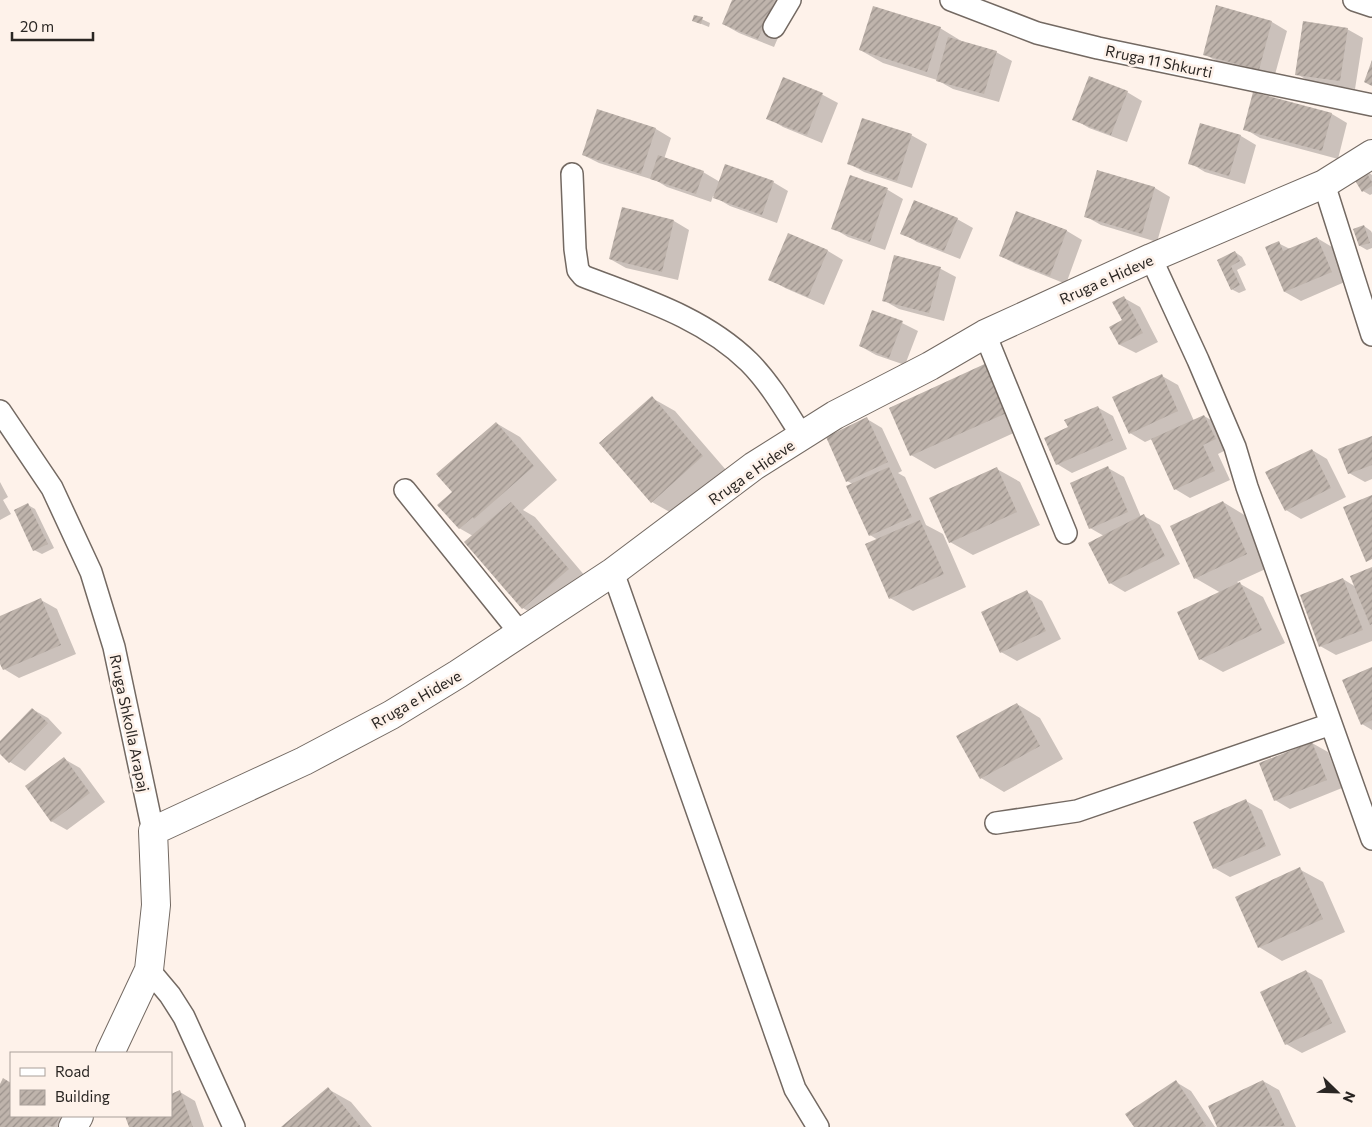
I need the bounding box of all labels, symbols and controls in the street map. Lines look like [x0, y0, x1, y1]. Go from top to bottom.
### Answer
scale bar [12, 10, 94, 42]
text: 20 m [20, 17, 54, 35]
street label: Rruga 11 Shkurti [1104, 41, 1214, 81]
street label: Rruga e Hideve [1056, 250, 1156, 308]
street label: Rruga e Hideve [705, 436, 798, 508]
street label: Rruga Shkolla Arapaj [107, 653, 153, 793]
street label: Rruga e Hideve [368, 666, 464, 732]
legend [10, 1052, 172, 1117]
text: Road [55, 1062, 90, 1080]
north arrow [1312, 1067, 1362, 1117]
text: Building [55, 1087, 110, 1105]
text: N [1340, 1089, 1359, 1105]

